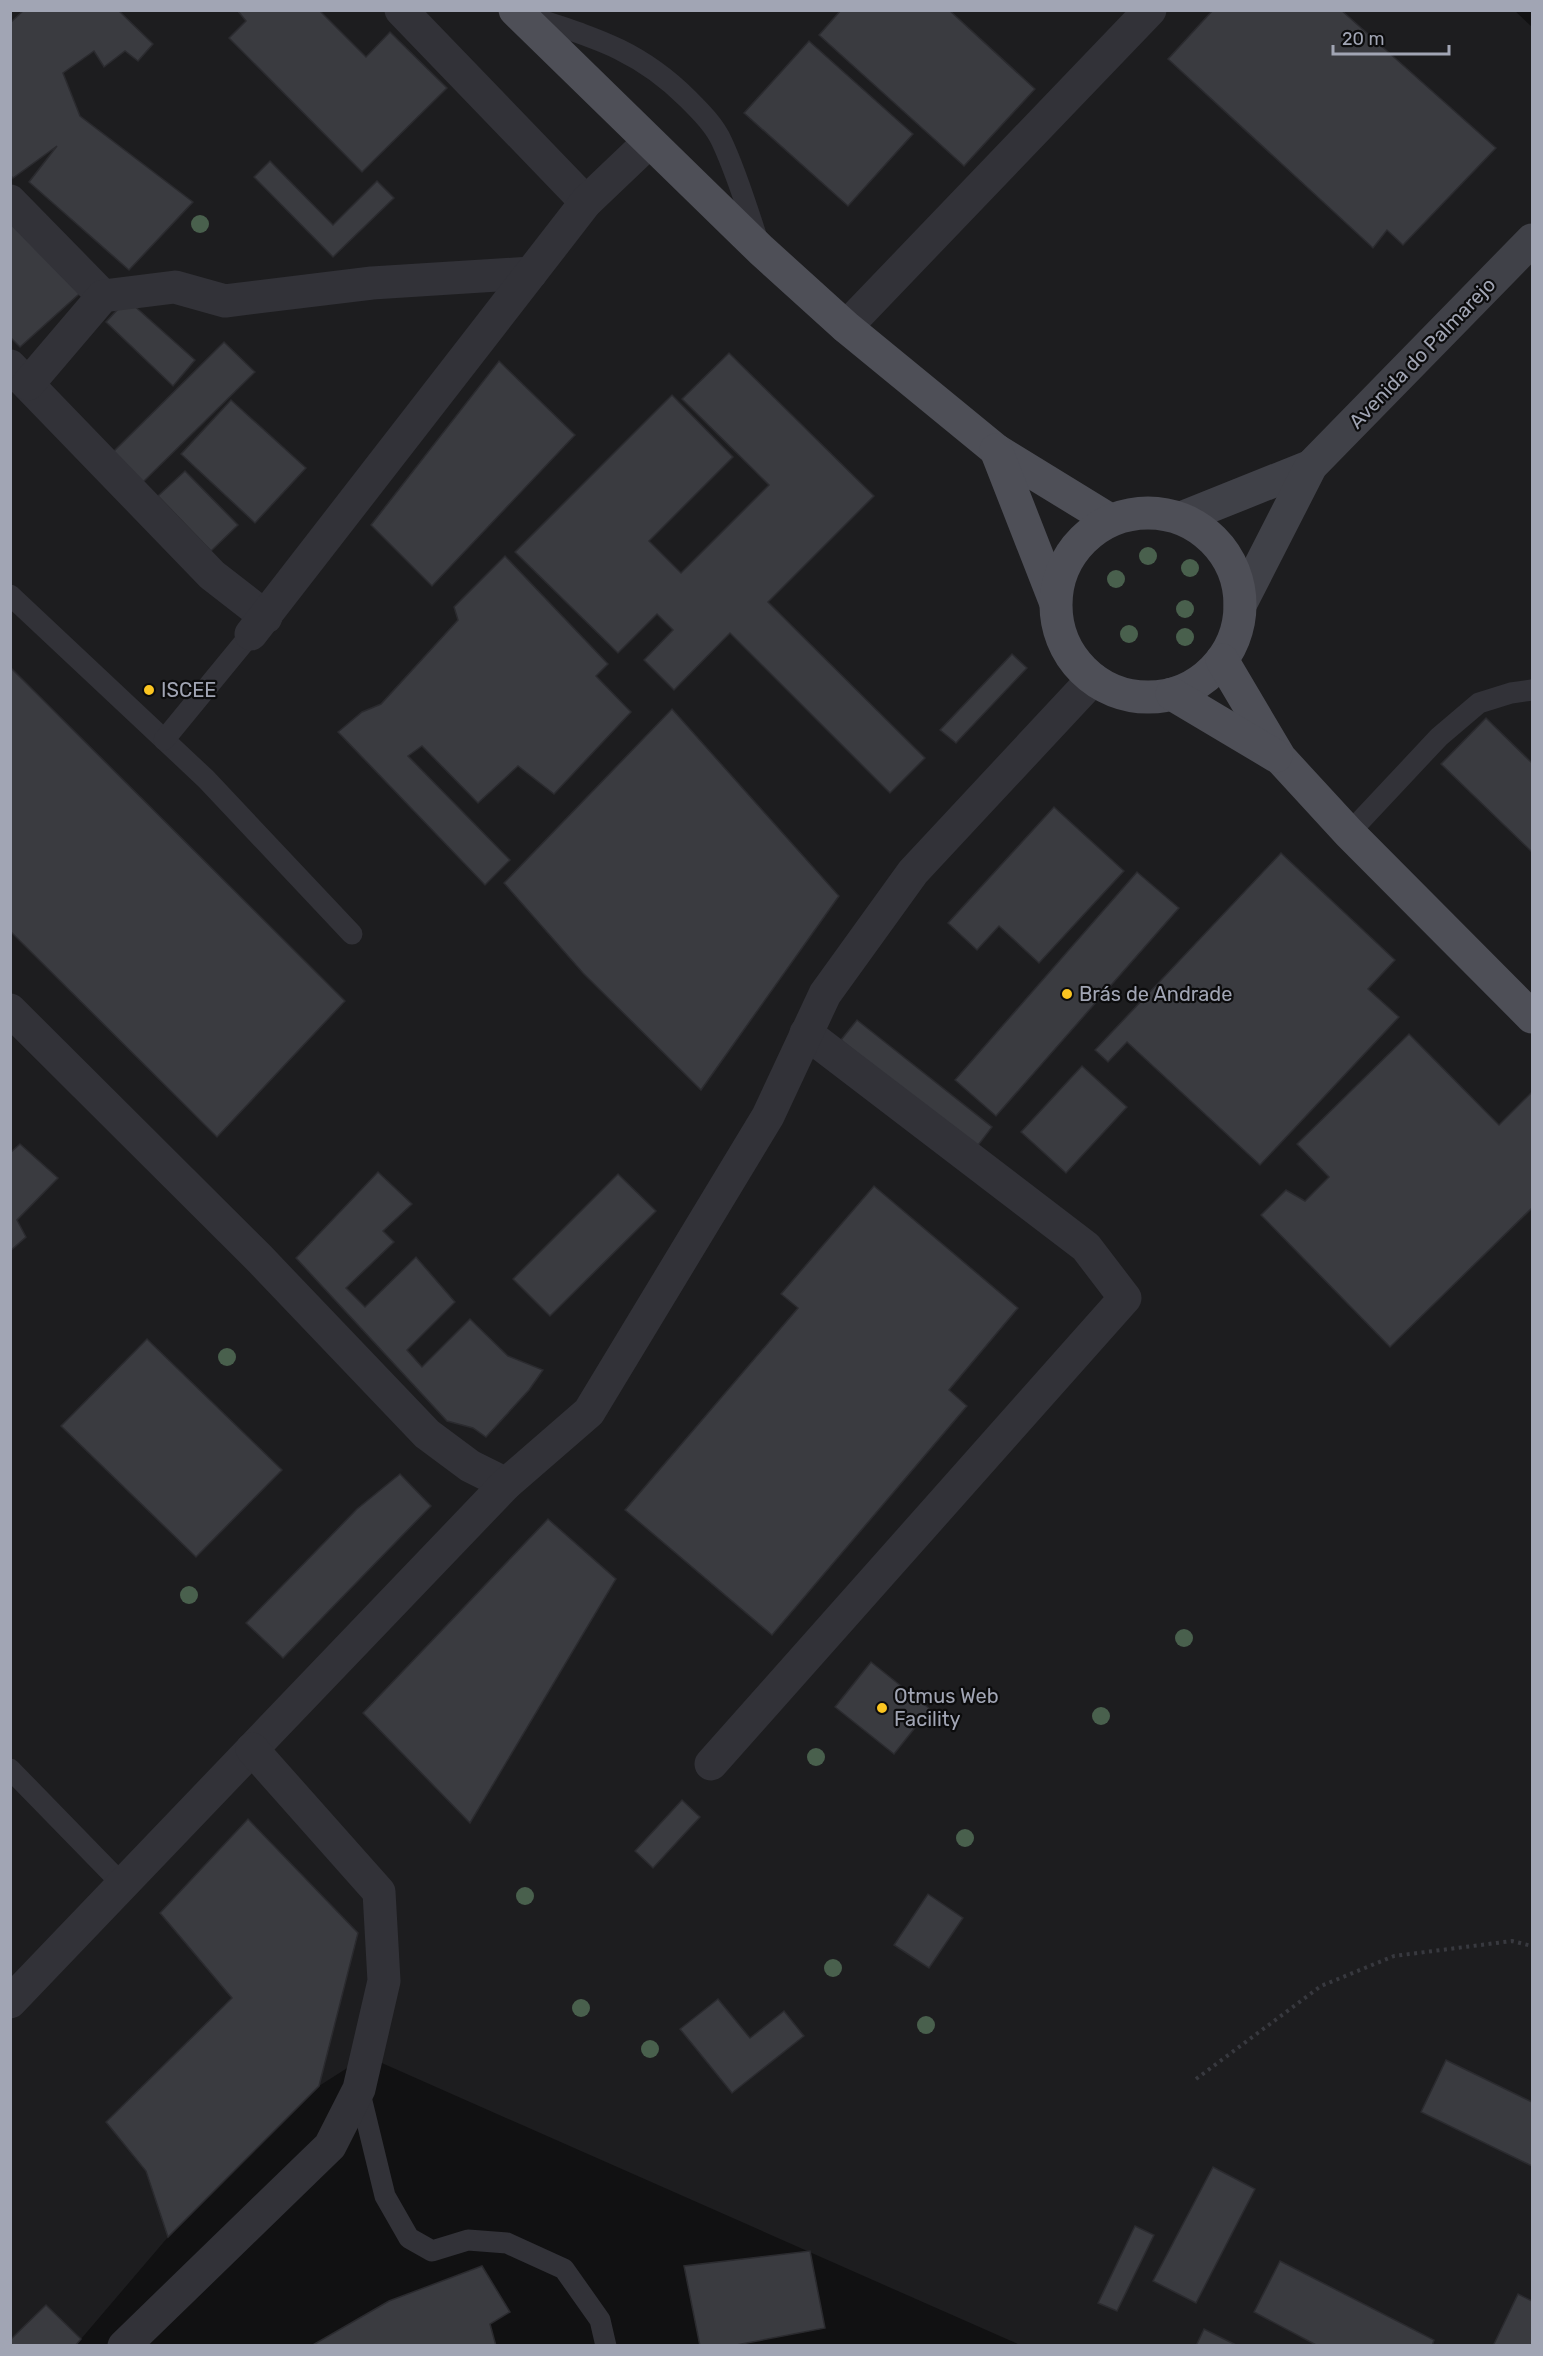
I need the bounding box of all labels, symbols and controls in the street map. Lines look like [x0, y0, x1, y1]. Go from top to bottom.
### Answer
scale bar [1333, 18, 1448, 56]
text: 20 m [1342, 28, 1384, 50]
street label: Avenida do Palmarejo [1344, 273, 1500, 433]
place label: ISCEE [161, 678, 216, 702]
marker: ISCEE [142, 683, 156, 697]
place label: Brás de Andrade [1079, 982, 1232, 1006]
marker: Brás de Andrade [1060, 987, 1074, 1001]
place label: Otmus Web Facility [894, 1684, 999, 1731]
marker: Otmus Web Facility [875, 1701, 889, 1715]

